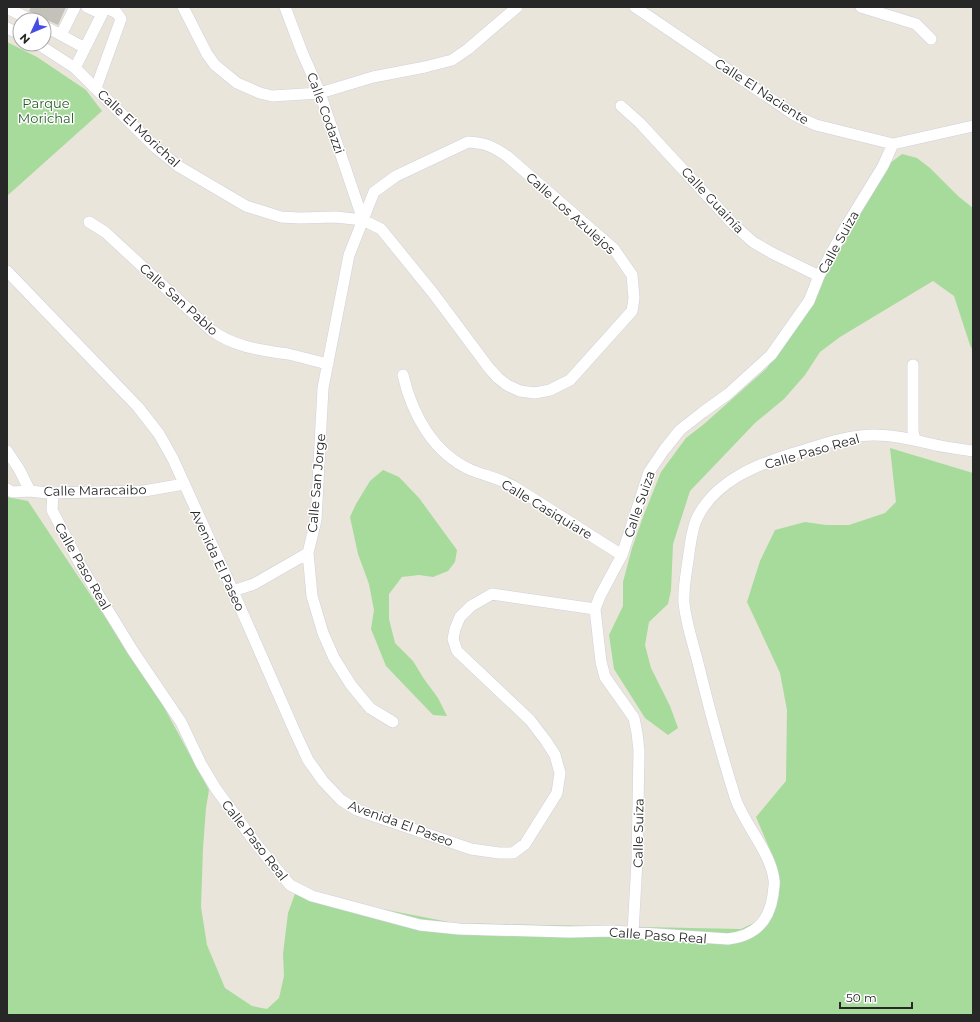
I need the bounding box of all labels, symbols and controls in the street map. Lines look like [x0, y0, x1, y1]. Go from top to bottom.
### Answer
north arrow [12, 12, 52, 52]
text: N [17, 31, 33, 47]
street label: Calle El Naciente [712, 55, 812, 128]
street label: Calle Codazzi [304, 70, 348, 156]
street label: Calle El Morichal [94, 86, 184, 170]
park label: Parque Morichal [18, 95, 74, 126]
street label: Calle Guainía [678, 163, 748, 237]
street label: Calle Los Azulejos [523, 169, 619, 257]
street label: Calle Suiza [814, 208, 862, 276]
street label: Calle San Pablo [136, 260, 222, 338]
street label: Calle Paso Real [763, 430, 861, 472]
street label: Calle San Jorge [304, 433, 328, 533]
street label: Calle Suiza [620, 468, 658, 540]
street label: Calle Casiquiare [499, 476, 596, 543]
street label: Calle Maracaibo [43, 481, 147, 499]
street label: Avenida El Paseo [187, 506, 249, 614]
street label: Calle Paso Real [52, 520, 114, 612]
street label: Calle Paso Real [219, 796, 291, 884]
street label: Avenida El Paseo [346, 797, 456, 849]
street label: Calle Suiza [629, 798, 647, 868]
street label: Calle Paso Real [609, 924, 707, 946]
scale bar [840, 984, 912, 1010]
text: 50 m [846, 990, 877, 1005]

